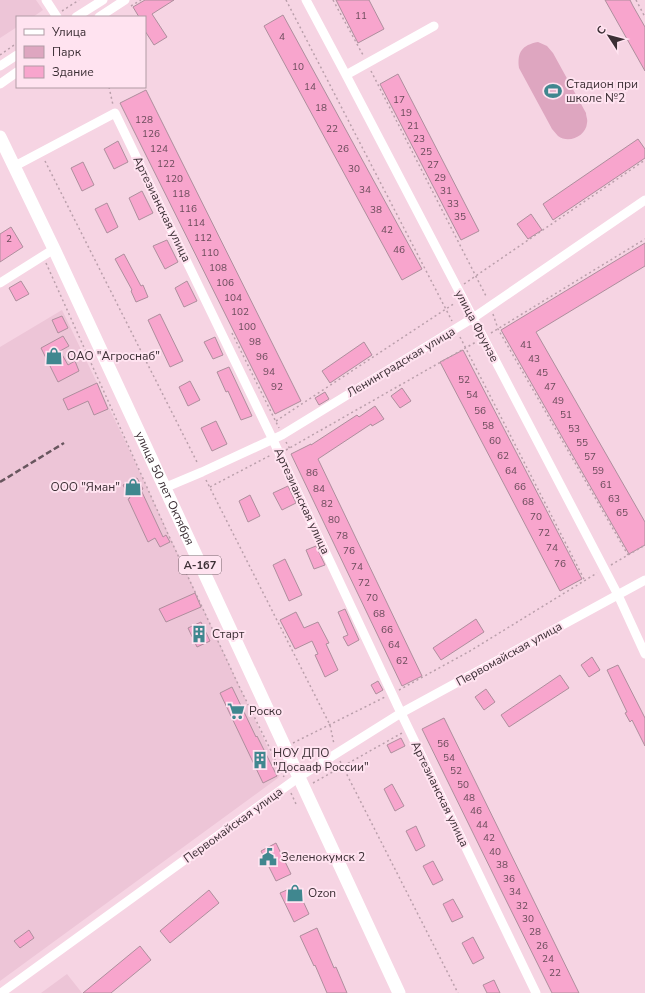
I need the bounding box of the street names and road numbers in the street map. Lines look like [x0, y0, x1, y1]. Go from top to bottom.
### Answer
street label: Артезианская улица [129, 154, 195, 264]
street label: улица Фрунзе [451, 287, 503, 365]
street label: Ленинградская улица [344, 323, 458, 401]
street label: улица 50 лет Октября [132, 429, 198, 548]
street label: Артезианская улица [270, 445, 334, 557]
road number: А-167 [179, 556, 221, 574]
street label: Первомайская улица [453, 618, 565, 690]
street label: Артезианская улица [407, 739, 473, 849]
street label: Первомайская улица [180, 784, 286, 866]

